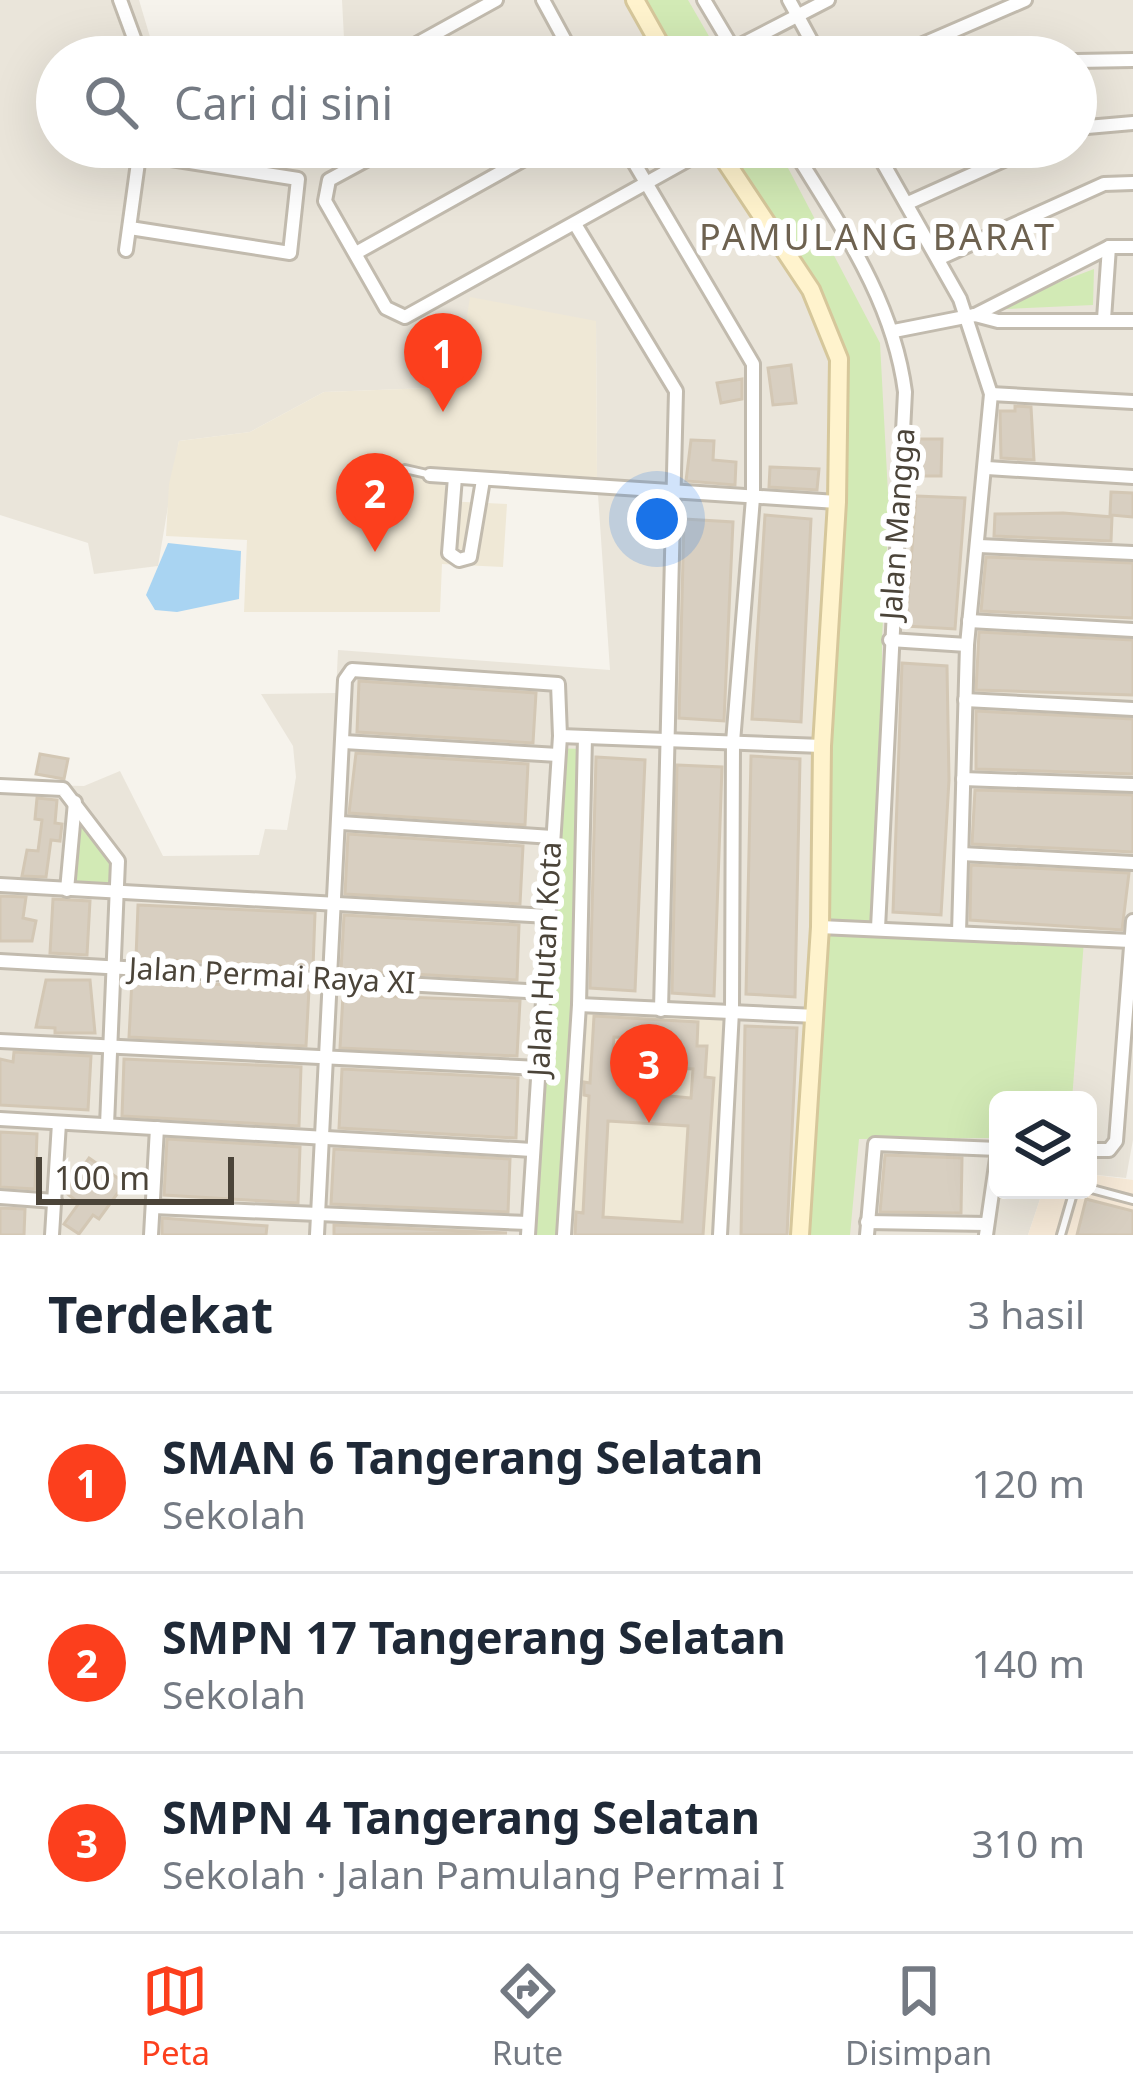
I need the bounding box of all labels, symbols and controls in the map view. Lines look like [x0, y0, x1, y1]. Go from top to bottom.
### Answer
search box [36, 36, 1097, 168]
icon: search [78, 69, 144, 135]
text: Cari di sini [174, 72, 393, 133]
district label: PAMULANG BARAT [699, 212, 1057, 261]
pin: 1 [404, 313, 482, 412]
street label: Jalan Mangga [869, 427, 924, 624]
pin: 2 [336, 453, 414, 552]
your location [627, 489, 687, 549]
street label: Jalan Hutan Kota [517, 840, 570, 1080]
street label: Jalan Permai Raya XI [125, 946, 416, 1002]
pin: 3 [610, 1024, 688, 1123]
map controls [989, 1091, 1097, 1199]
button: layers [989, 1091, 1097, 1199]
scale bar [36, 1151, 234, 1204]
text: 100 m [54, 1155, 150, 1200]
text: Terdekat [48, 1278, 273, 1348]
text: 3 hasil [968, 1287, 1085, 1340]
text: SMAN 6 Tangerang Selatan [162, 1426, 763, 1487]
text: 1 [76, 1456, 98, 1509]
text: 120 m [971, 1456, 1085, 1509]
text: Sekolah [162, 1487, 306, 1540]
text: SMPN 17 Tangerang Selatan [162, 1606, 786, 1667]
text: 2 [76, 1636, 98, 1689]
text: 140 m [971, 1636, 1085, 1689]
text: Sekolah [162, 1667, 306, 1720]
text: SMPN 4 Tangerang Selatan [162, 1786, 760, 1847]
text: 3 [76, 1816, 98, 1869]
text: 310 m [971, 1816, 1085, 1869]
text: Sekolah · Jalan Pamulang Permai I [162, 1847, 785, 1900]
tab: Peta [141, 1958, 210, 2075]
tab: Rute [492, 1958, 563, 2075]
tab: Disimpan [845, 1958, 992, 2075]

